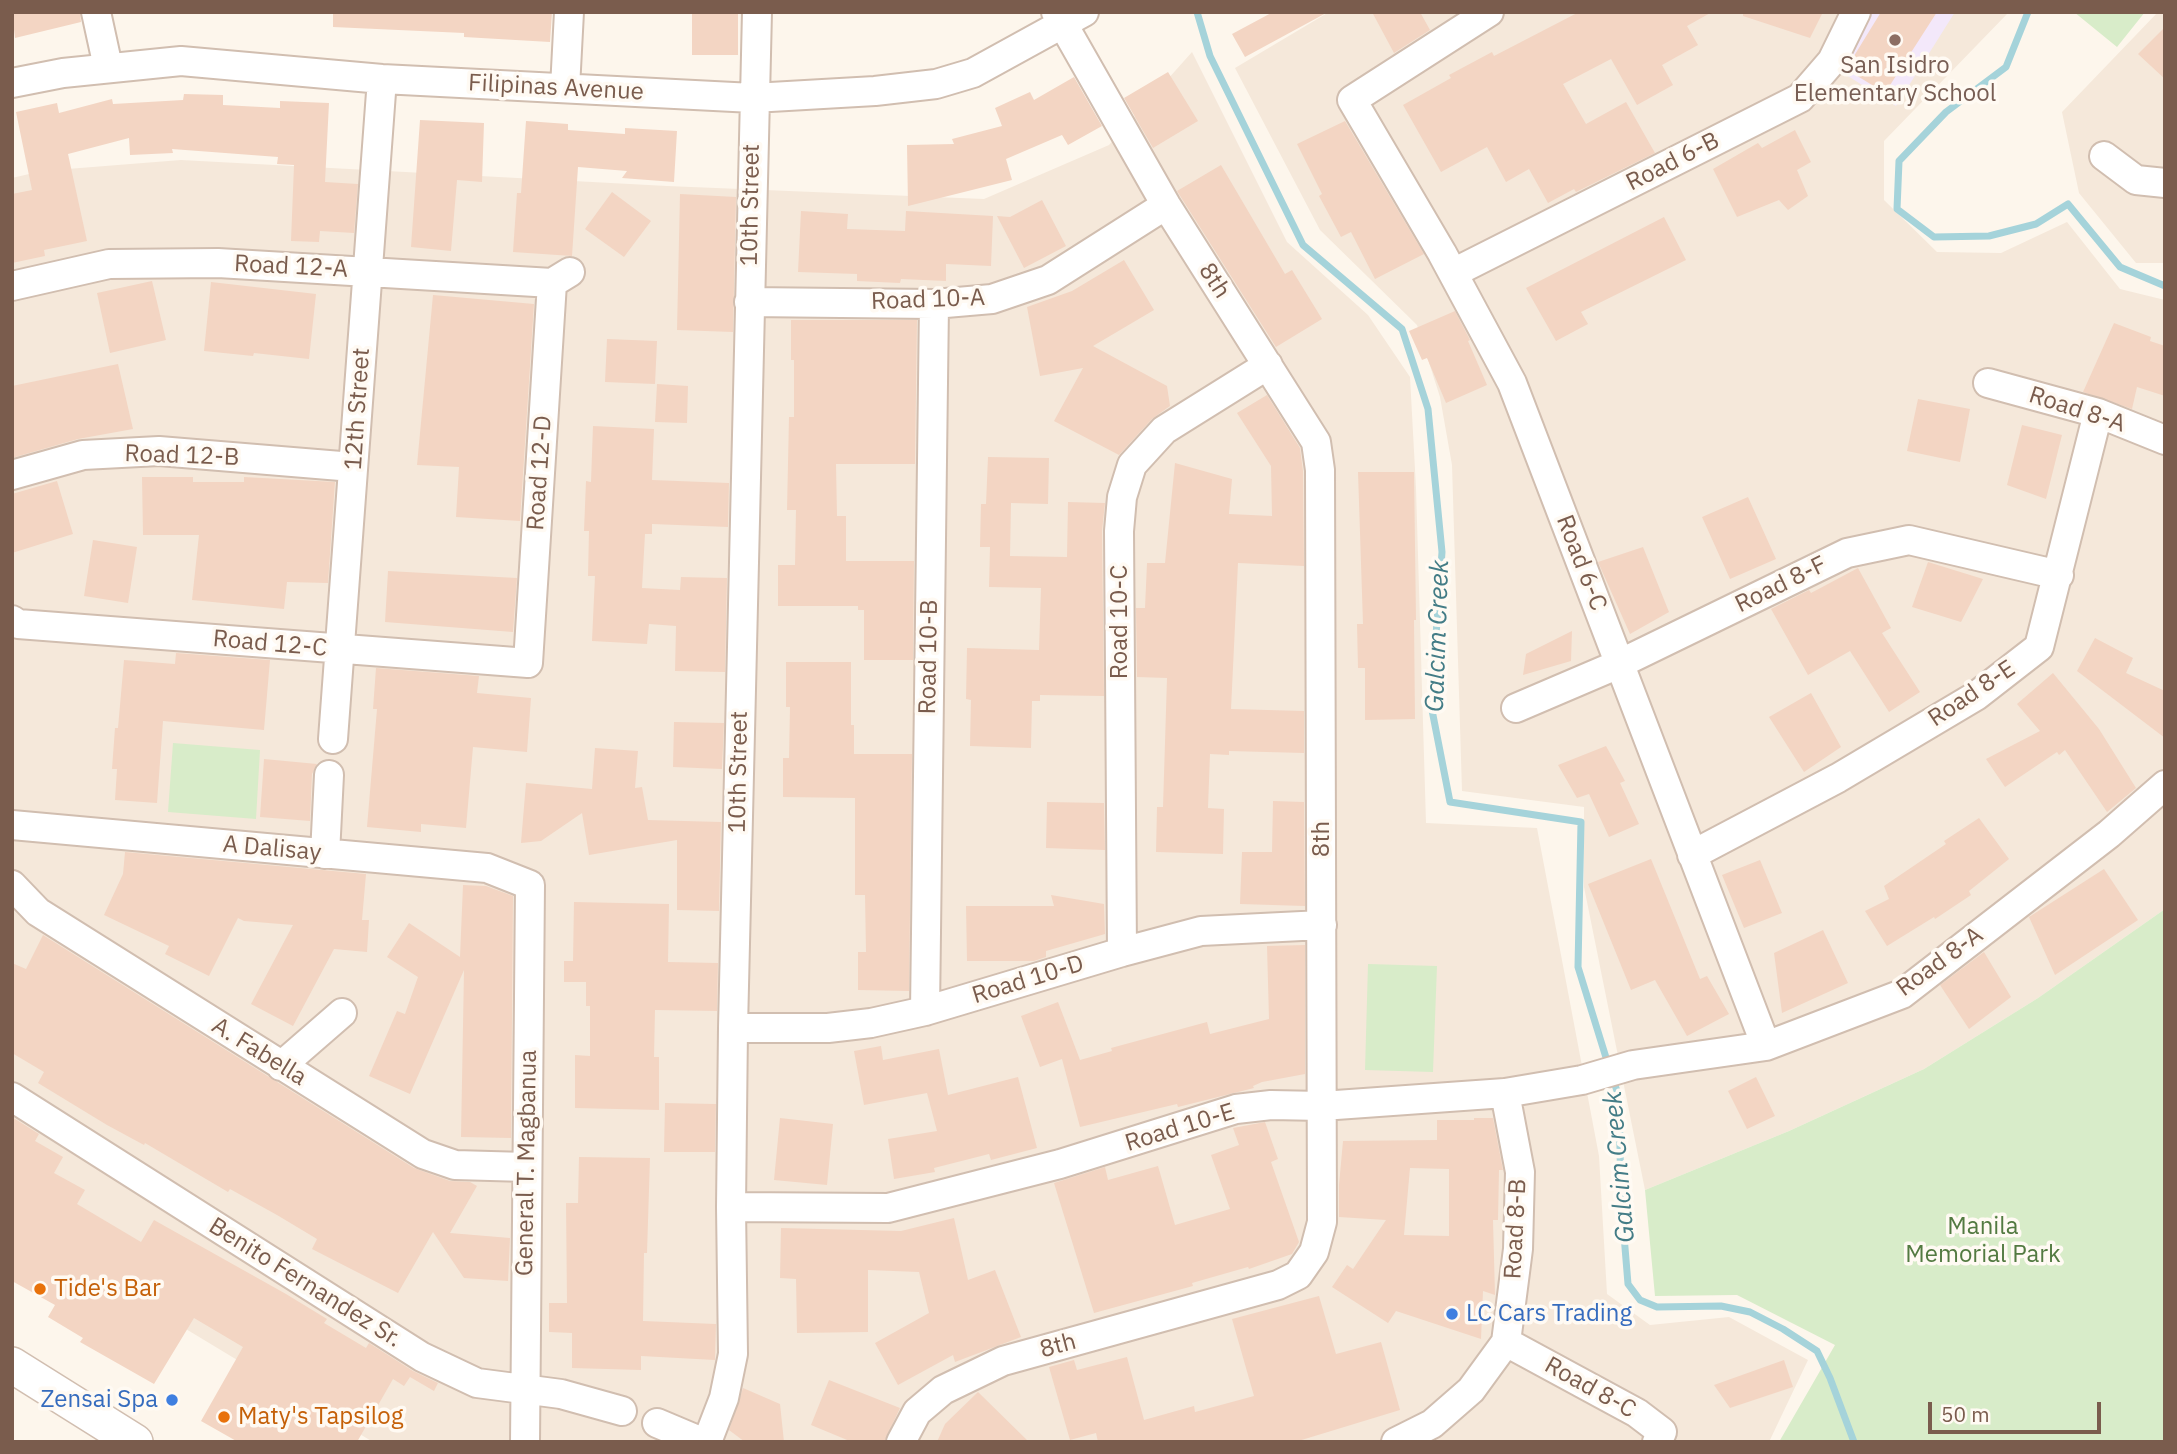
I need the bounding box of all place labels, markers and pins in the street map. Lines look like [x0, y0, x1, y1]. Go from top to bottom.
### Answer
marker: San Isidro Elementary School [1887, 32, 1903, 48]
place label: San Isidro Elementary School [1794, 52, 1996, 108]
place label: Tide's Bar [54, 1275, 161, 1303]
marker: Tide's Bar [32, 1281, 48, 1297]
place label: LC Cars Trading [1466, 1300, 1632, 1328]
marker: LC Cars Trading [1444, 1306, 1460, 1322]
place label: Zensai Spa [41, 1386, 158, 1414]
marker: Zensai Spa [164, 1392, 180, 1408]
place label: Maty's Tapsilog [238, 1403, 403, 1431]
marker: Maty's Tapsilog [216, 1409, 232, 1425]

